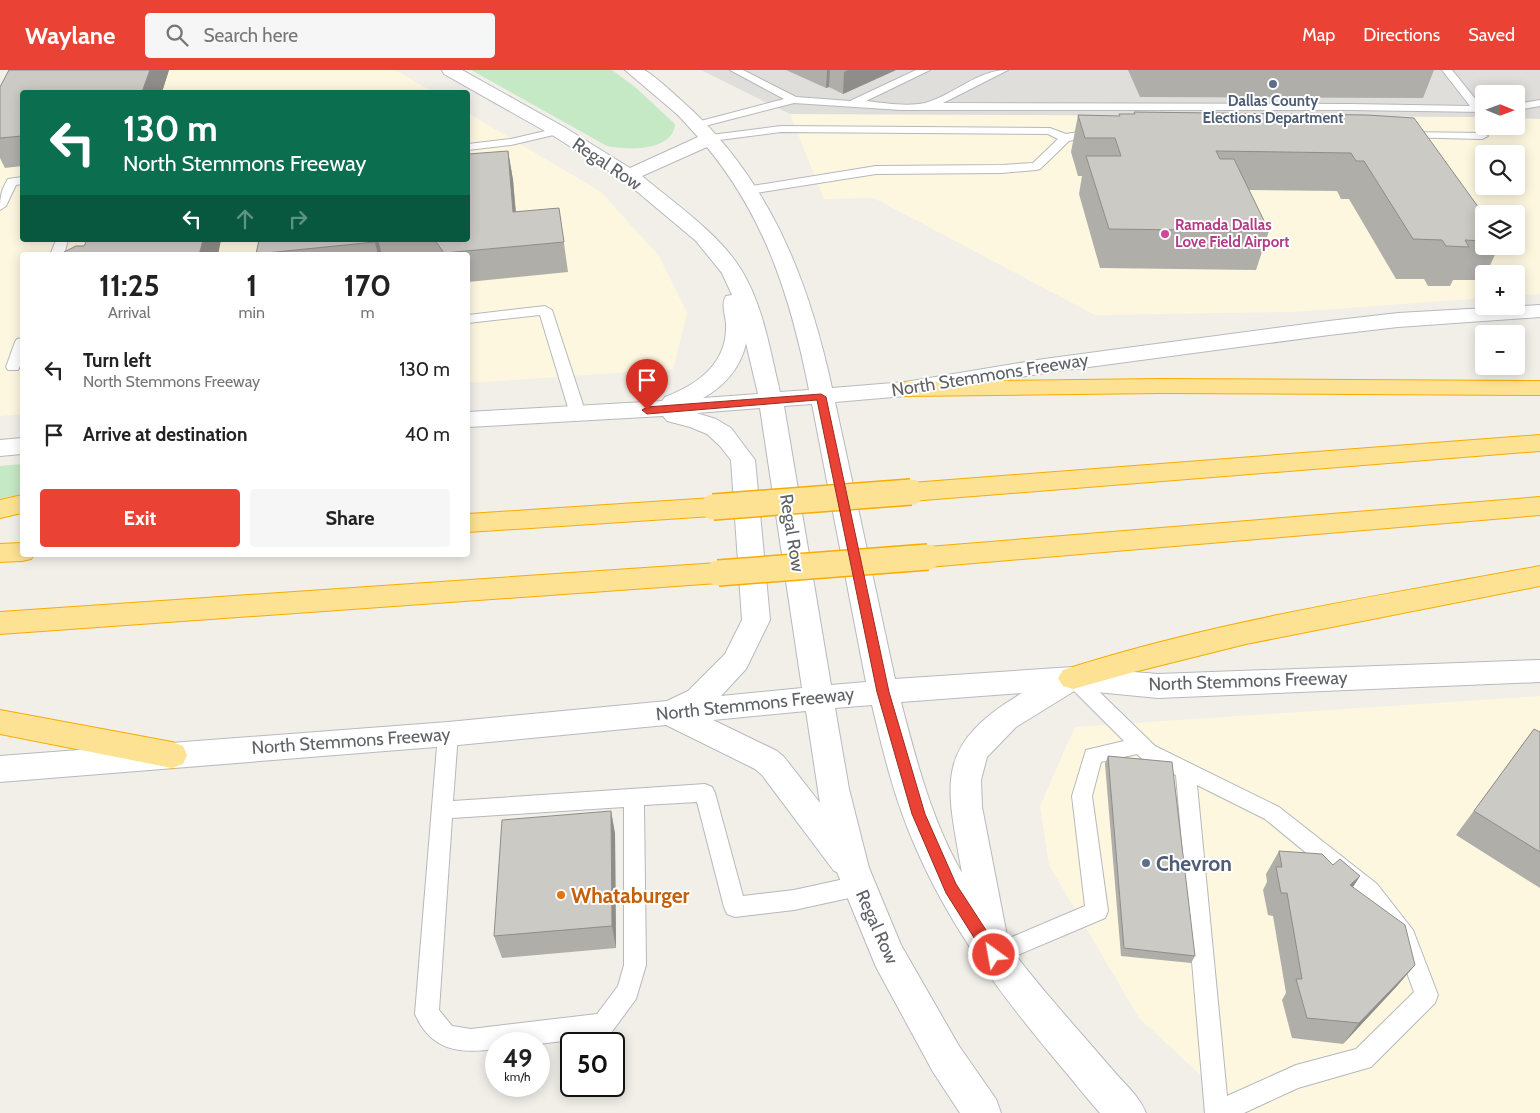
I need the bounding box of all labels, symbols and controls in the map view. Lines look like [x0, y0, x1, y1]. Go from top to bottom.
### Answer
search box [145, 13, 495, 58]
text: Waylane [25, 21, 115, 50]
icon: search [163, 21, 191, 49]
text: Search here [203, 24, 298, 47]
text: Map [1302, 24, 1335, 46]
text: Directions [1363, 24, 1440, 46]
text: Saved [1468, 24, 1515, 46]
marker: Dallas County Elections Department [1267, 78, 1279, 90]
north arrow [1475, 85, 1525, 135]
map controls [1475, 85, 1525, 375]
place label: Dallas County Elections Department [1203, 92, 1343, 127]
text: 130 m [123, 107, 218, 150]
icon: left [40, 110, 105, 175]
street label: Regal Row [568, 133, 646, 195]
button: search [1475, 145, 1525, 195]
text: North Stemmons Freeway [123, 150, 366, 177]
icon: left [178, 205, 206, 233]
icon: ahead [231, 205, 259, 233]
icon: right [284, 205, 312, 233]
button: layers [1475, 205, 1525, 255]
place label: Ramada Dallas Love Field Airport [1175, 216, 1289, 251]
marker: Ramada Dallas Love Field Airport [1159, 228, 1171, 240]
button: + [1475, 265, 1525, 315]
text: 11:25 [99, 267, 160, 304]
text: 1 [246, 267, 257, 304]
text: 170 [344, 267, 391, 304]
text: Arrival [108, 303, 151, 322]
text: min [239, 303, 265, 322]
text: m [360, 303, 374, 322]
button: − [1475, 325, 1525, 375]
text: Turn left [83, 349, 151, 372]
street label: North Stemmons Freeway [890, 349, 1090, 401]
icon: left [40, 356, 68, 384]
text: 130 m [399, 358, 450, 381]
pin [626, 359, 668, 410]
icon: arrive [633, 366, 661, 394]
text: North Stemmons Freeway [83, 372, 260, 391]
icon: arrive [40, 421, 68, 449]
text: Arrive at destination [83, 423, 247, 446]
text: 40 m [405, 423, 450, 446]
button: Exit [40, 489, 240, 547]
button: Share [250, 489, 450, 547]
street label: Regal Row [775, 492, 809, 574]
street label: North Stemmons Freeway [1148, 667, 1348, 695]
street label: North Stemmons Freeway [655, 683, 855, 725]
street label: North Stemmons Freeway [251, 723, 451, 759]
place label: Chevron [1156, 851, 1232, 876]
marker: Chevron [1140, 857, 1152, 869]
place label: Whataburger [571, 883, 689, 908]
street label: Regal Row [851, 886, 903, 968]
marker: Whataburger [555, 889, 567, 901]
position arrow [967, 928, 1019, 980]
speed limit sign: 50 [560, 1032, 625, 1097]
text: 49 [503, 1043, 532, 1073]
text: km/h [504, 1069, 531, 1084]

